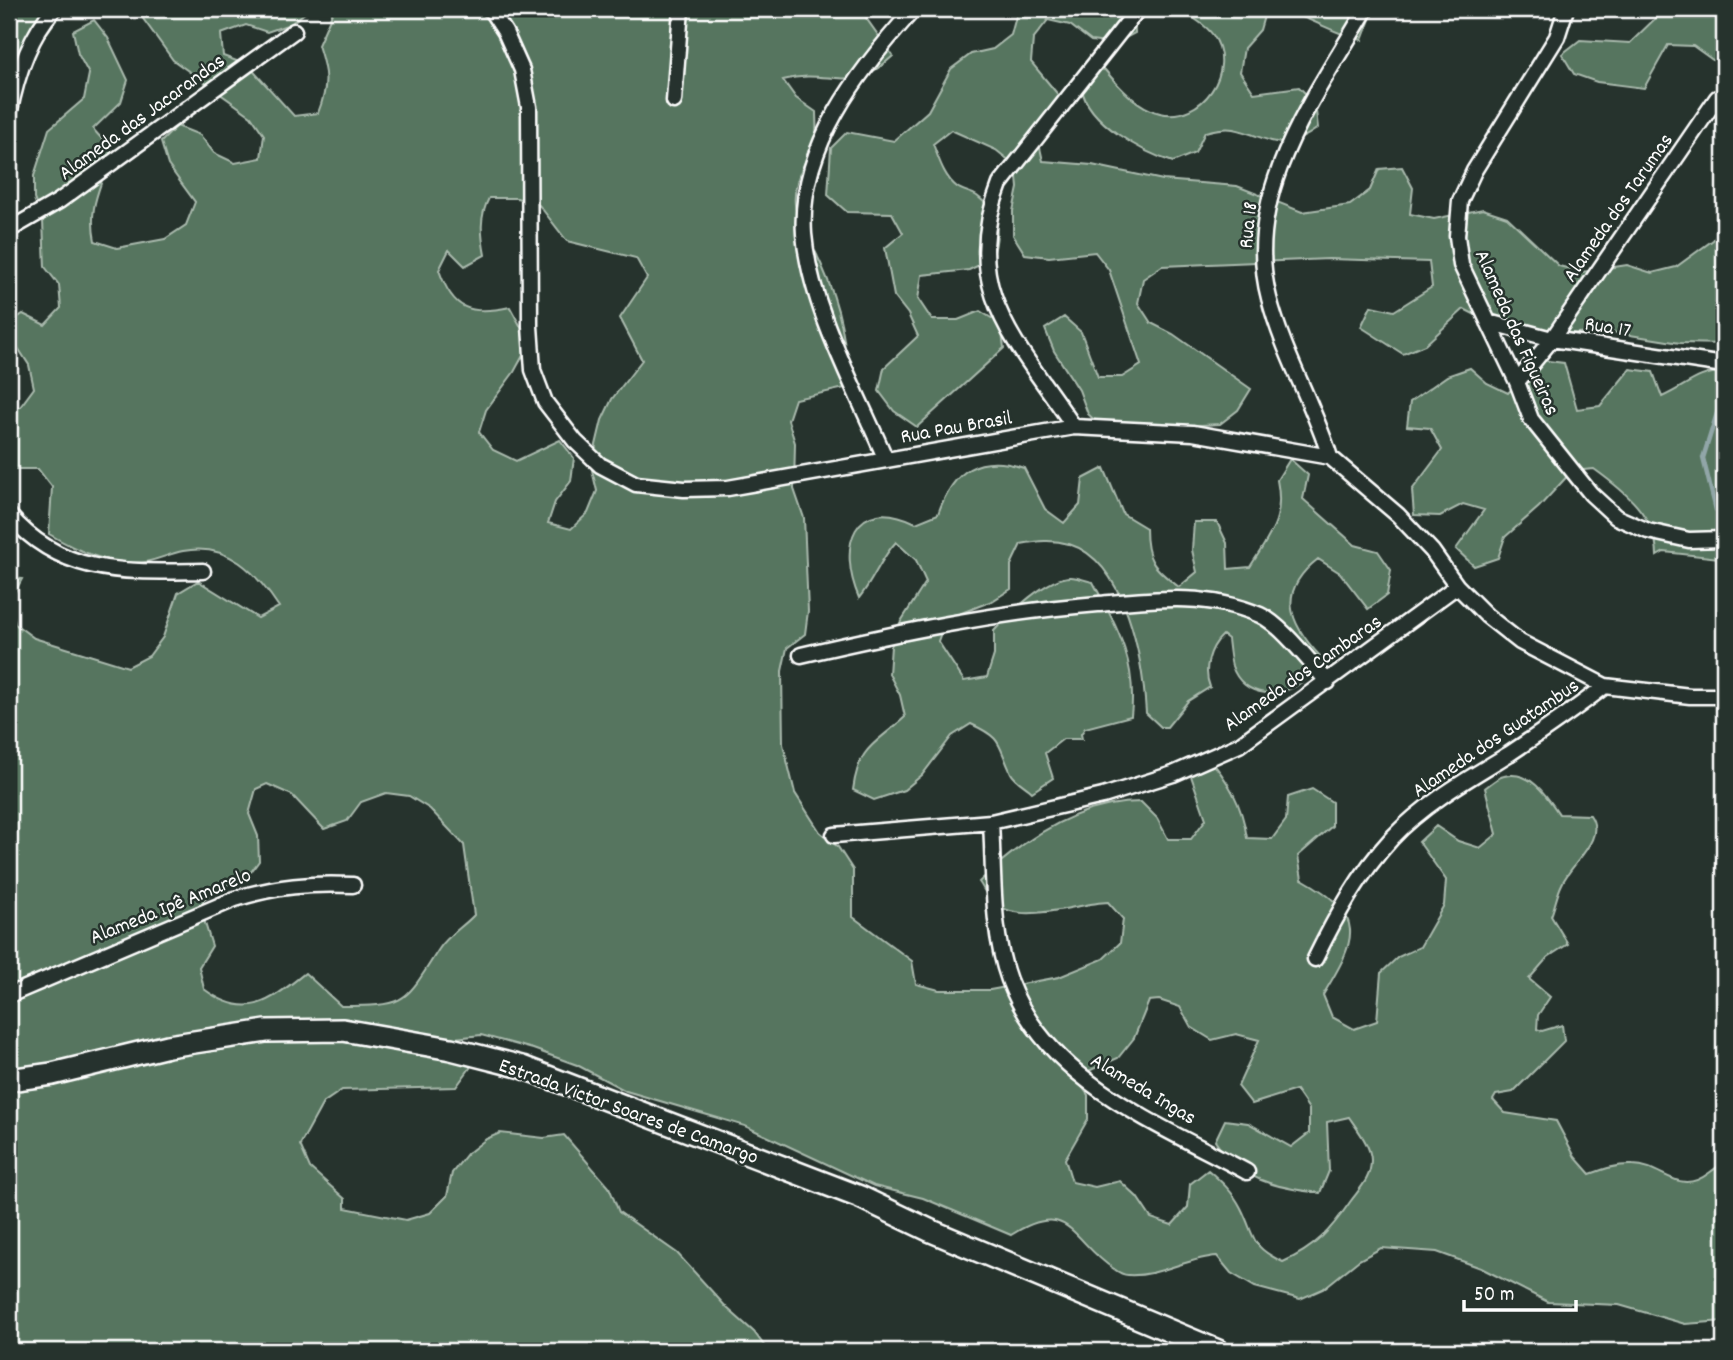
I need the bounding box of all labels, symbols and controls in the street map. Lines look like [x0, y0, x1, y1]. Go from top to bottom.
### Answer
street label: Alameda das Jacarandas [53, 48, 232, 189]
street label: Alameda dos Tarumas [1557, 128, 1682, 289]
street label: Rua 18 [1233, 200, 1267, 250]
street label: Alameda das Figueiras [1465, 245, 1565, 421]
street label: Rua 17 [1582, 311, 1633, 347]
street label: Rua Pau Brasil [899, 404, 1015, 453]
street label: Alameda dos Cambaras [1218, 608, 1389, 740]
street label: Alameda dos Guatambus [1407, 672, 1586, 807]
street label: Alameda Ipê Amarelo [86, 862, 256, 954]
street label: Alameda Ingas [1084, 1047, 1201, 1134]
street label: Estrada Victor Soares de Camargo [494, 1052, 762, 1174]
scale bar [1464, 1269, 1576, 1313]
text: 50 m [1474, 1281, 1514, 1311]

